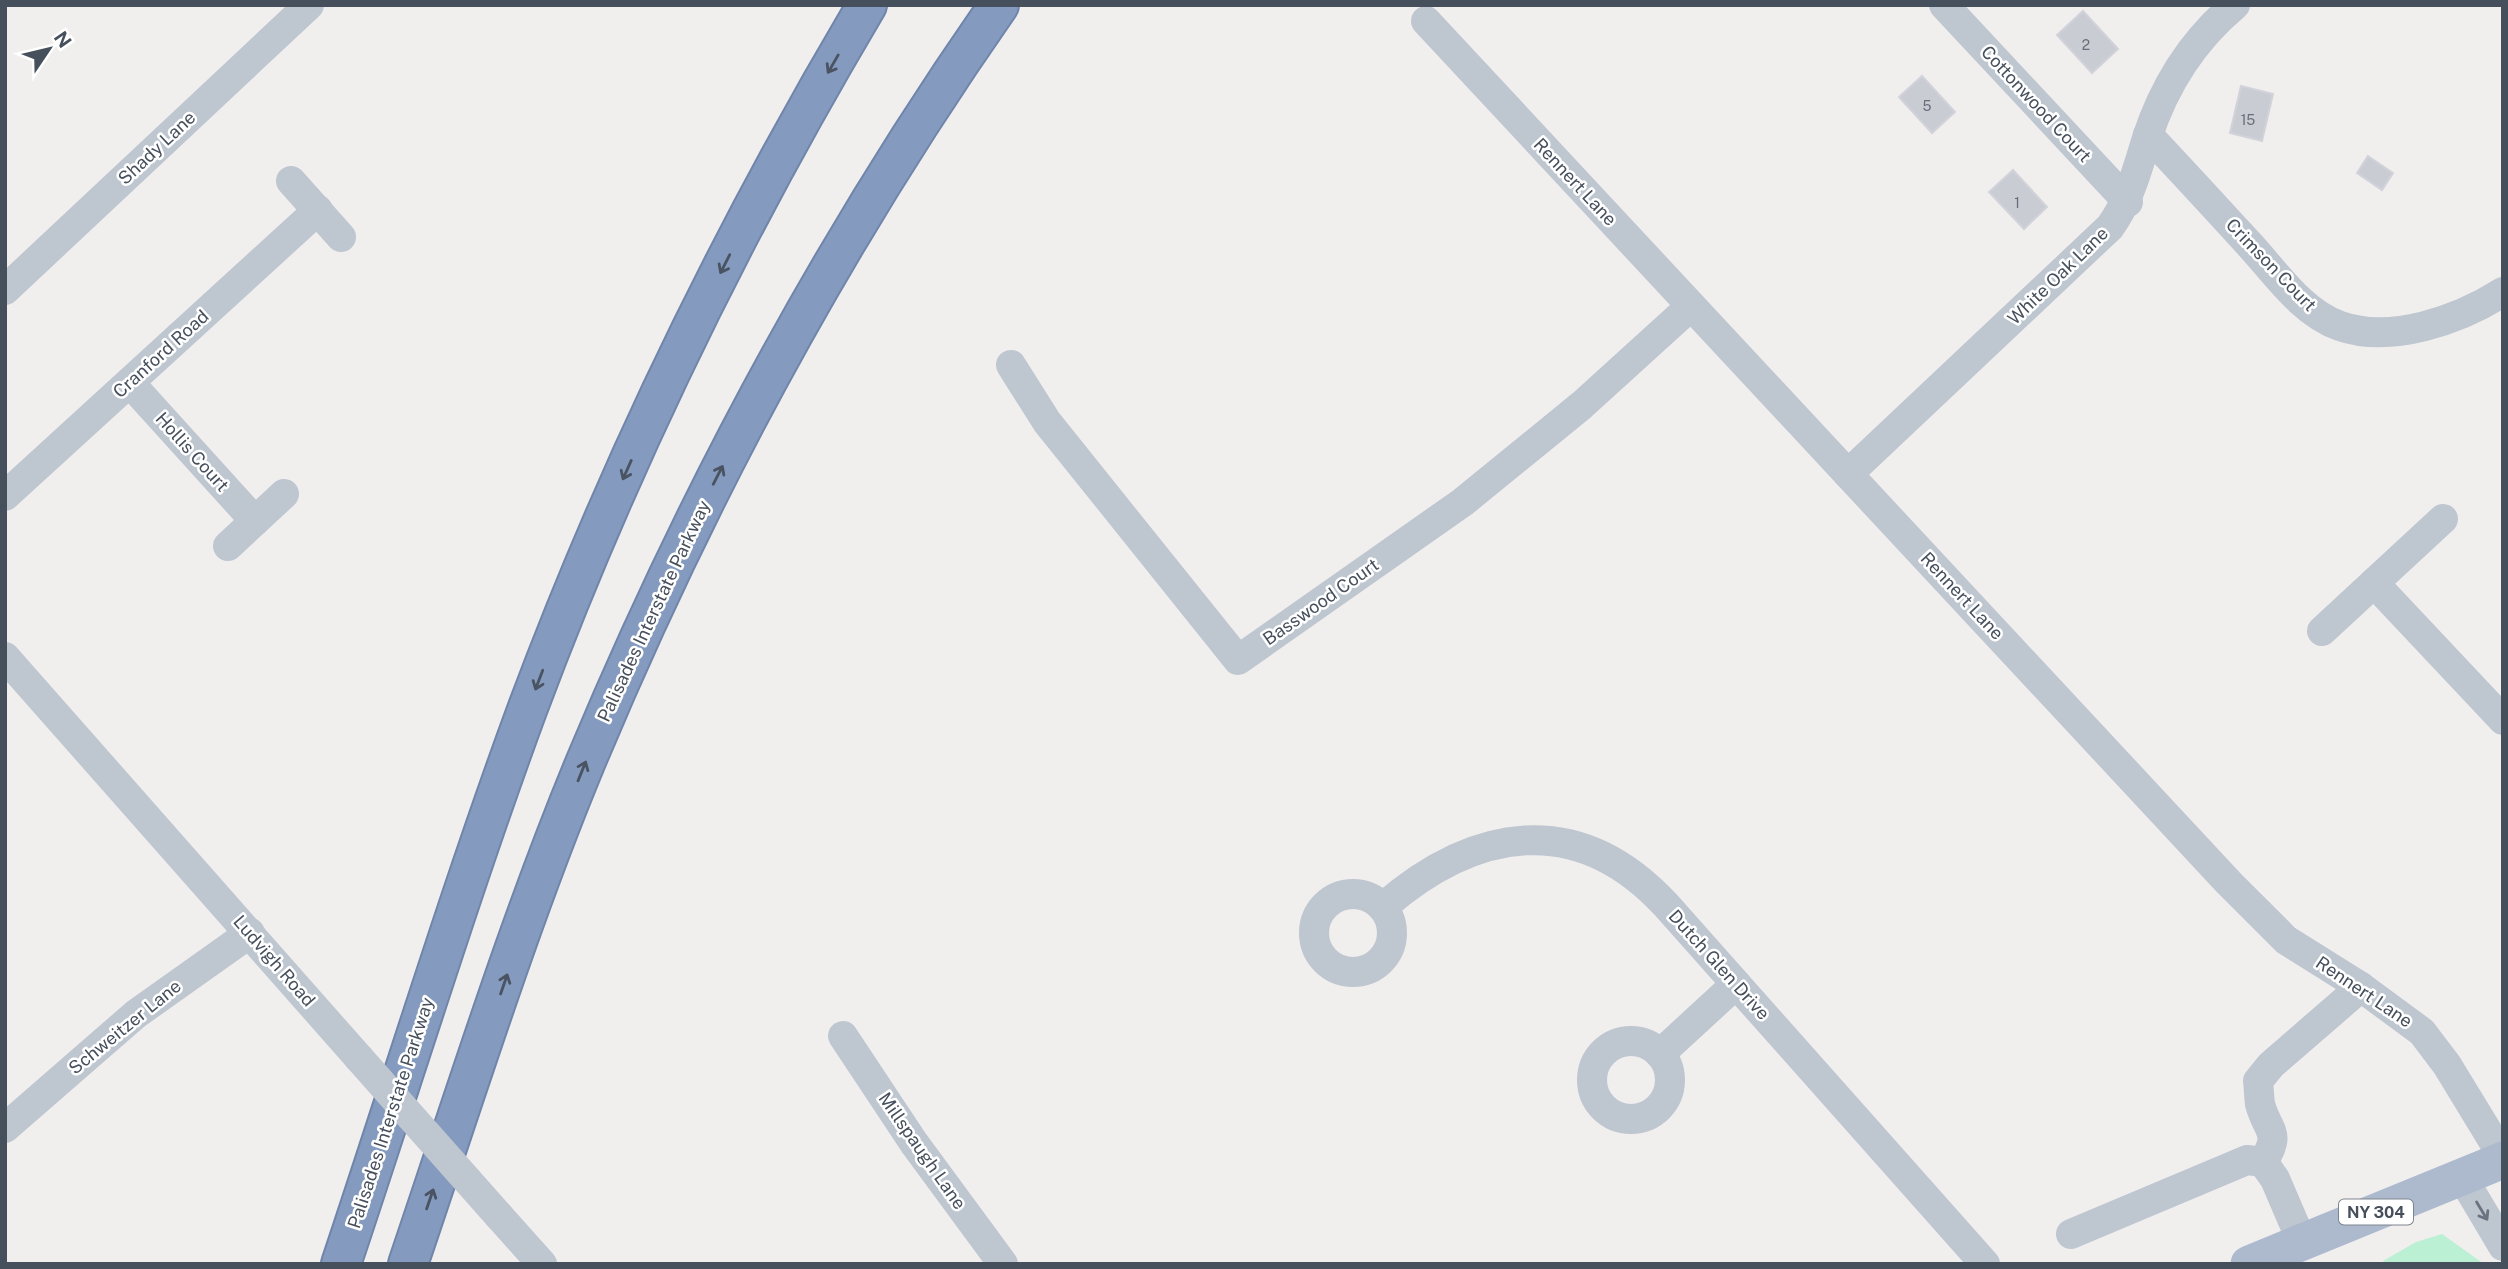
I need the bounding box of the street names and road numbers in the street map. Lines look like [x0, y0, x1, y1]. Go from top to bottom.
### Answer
street label: Cottonwood Court [1977, 41, 2096, 166]
street label: Shady Lane [114, 107, 200, 189]
street label: Rennert Lane [1530, 134, 1621, 230]
street label: Crimson Court [2222, 214, 2321, 315]
street label: White Oak Lane [2003, 222, 2112, 329]
street label: Cranford Road [109, 305, 213, 402]
street label: Hollis Court [151, 408, 233, 496]
street label: Palisades Interstate Parkway [593, 496, 714, 725]
street label: Rennert Lane [1917, 548, 2008, 644]
street label: Basswood Court [1259, 554, 1383, 649]
street label: Dutch Glen Drive [1665, 905, 1774, 1024]
street label: Ludvigh Road [229, 911, 320, 1010]
street label: Rennert Lane [2312, 952, 2417, 1032]
street label: Schweitzer Lane [64, 975, 185, 1078]
street label: Palisades Interstate Parkway [343, 994, 438, 1231]
street label: Millspaugh Lane [874, 1088, 970, 1213]
road number: NY 304 [2339, 1200, 2413, 1224]

